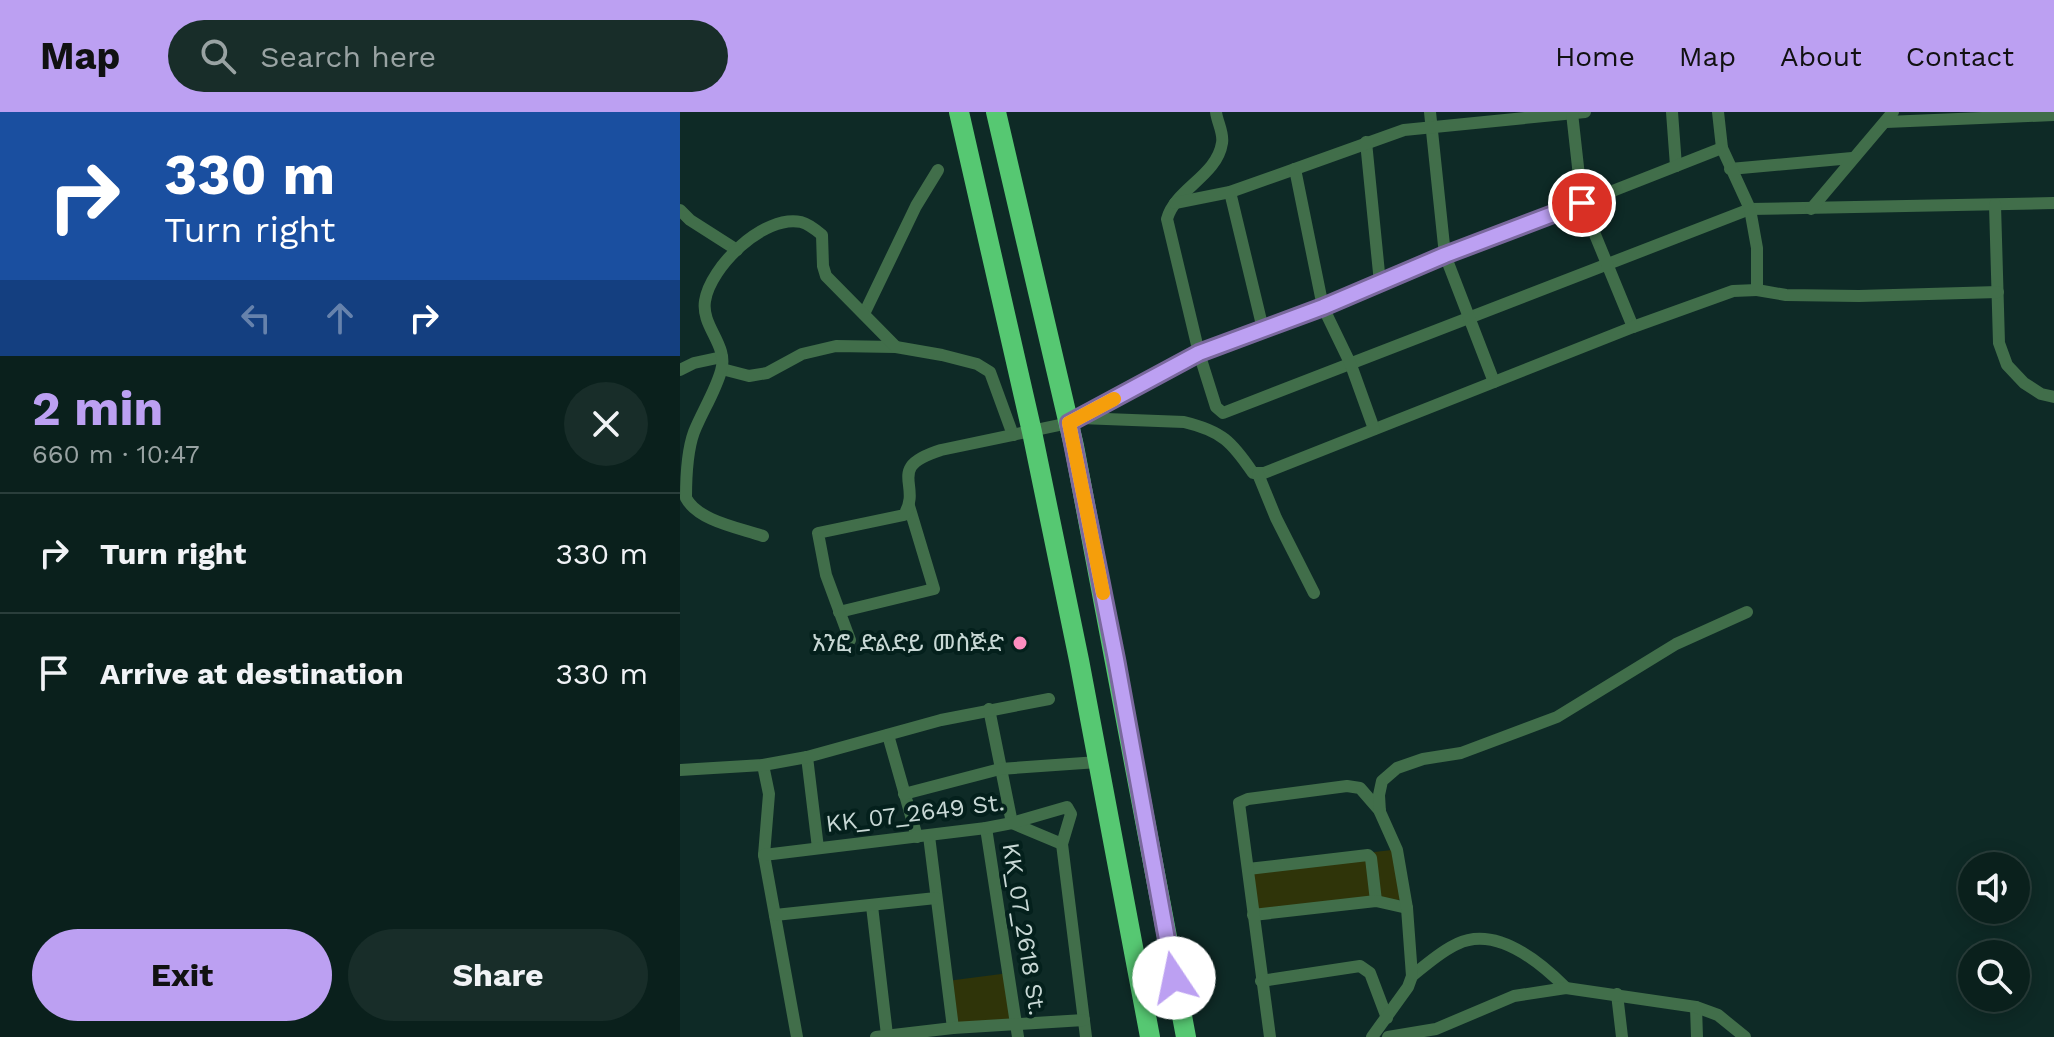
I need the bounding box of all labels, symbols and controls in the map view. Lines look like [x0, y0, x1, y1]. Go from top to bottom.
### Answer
search box [168, 20, 728, 92]
text: Map [40, 34, 120, 78]
icon: search [196, 34, 240, 78]
text: Search here [260, 39, 436, 74]
text: Home [1555, 40, 1635, 73]
text: Map [1679, 40, 1736, 73]
text: About [1780, 40, 1862, 73]
text: Contact [1906, 40, 2014, 73]
text: 330 m [164, 142, 335, 208]
icon: right [32, 144, 136, 248]
pin [1548, 169, 1616, 237]
icon: arrive [1560, 181, 1604, 225]
text: Turn right [164, 209, 335, 251]
icon: left [234, 296, 278, 340]
icon: ahead [318, 296, 362, 340]
icon: right [402, 296, 446, 340]
text: 2 min [32, 380, 163, 437]
button: close [564, 382, 648, 466]
text: 660 m · 10:47 [32, 439, 200, 469]
icon: right [32, 531, 76, 575]
text: Turn right [100, 536, 246, 571]
text: 330 m [556, 536, 648, 571]
place label: አንፎ ድልድይ መስጅድ [812, 629, 1004, 657]
marker: አንፎ ድልድይ መስጅድ [1011, 634, 1029, 652]
icon: arrive [32, 651, 76, 695]
text: Arrive at destination [100, 656, 404, 691]
text: 330 m [556, 656, 648, 691]
street label: KK_07_2649 St. [824, 788, 1006, 838]
street label: KK_07_2618 St. [997, 841, 1051, 1017]
map controls [1958, 852, 2030, 1012]
button: sound [1958, 852, 2030, 924]
button: Exit [32, 929, 332, 1021]
button: Share [348, 929, 648, 1021]
position arrow [1132, 936, 1216, 1020]
button: search [1958, 940, 2030, 1012]

